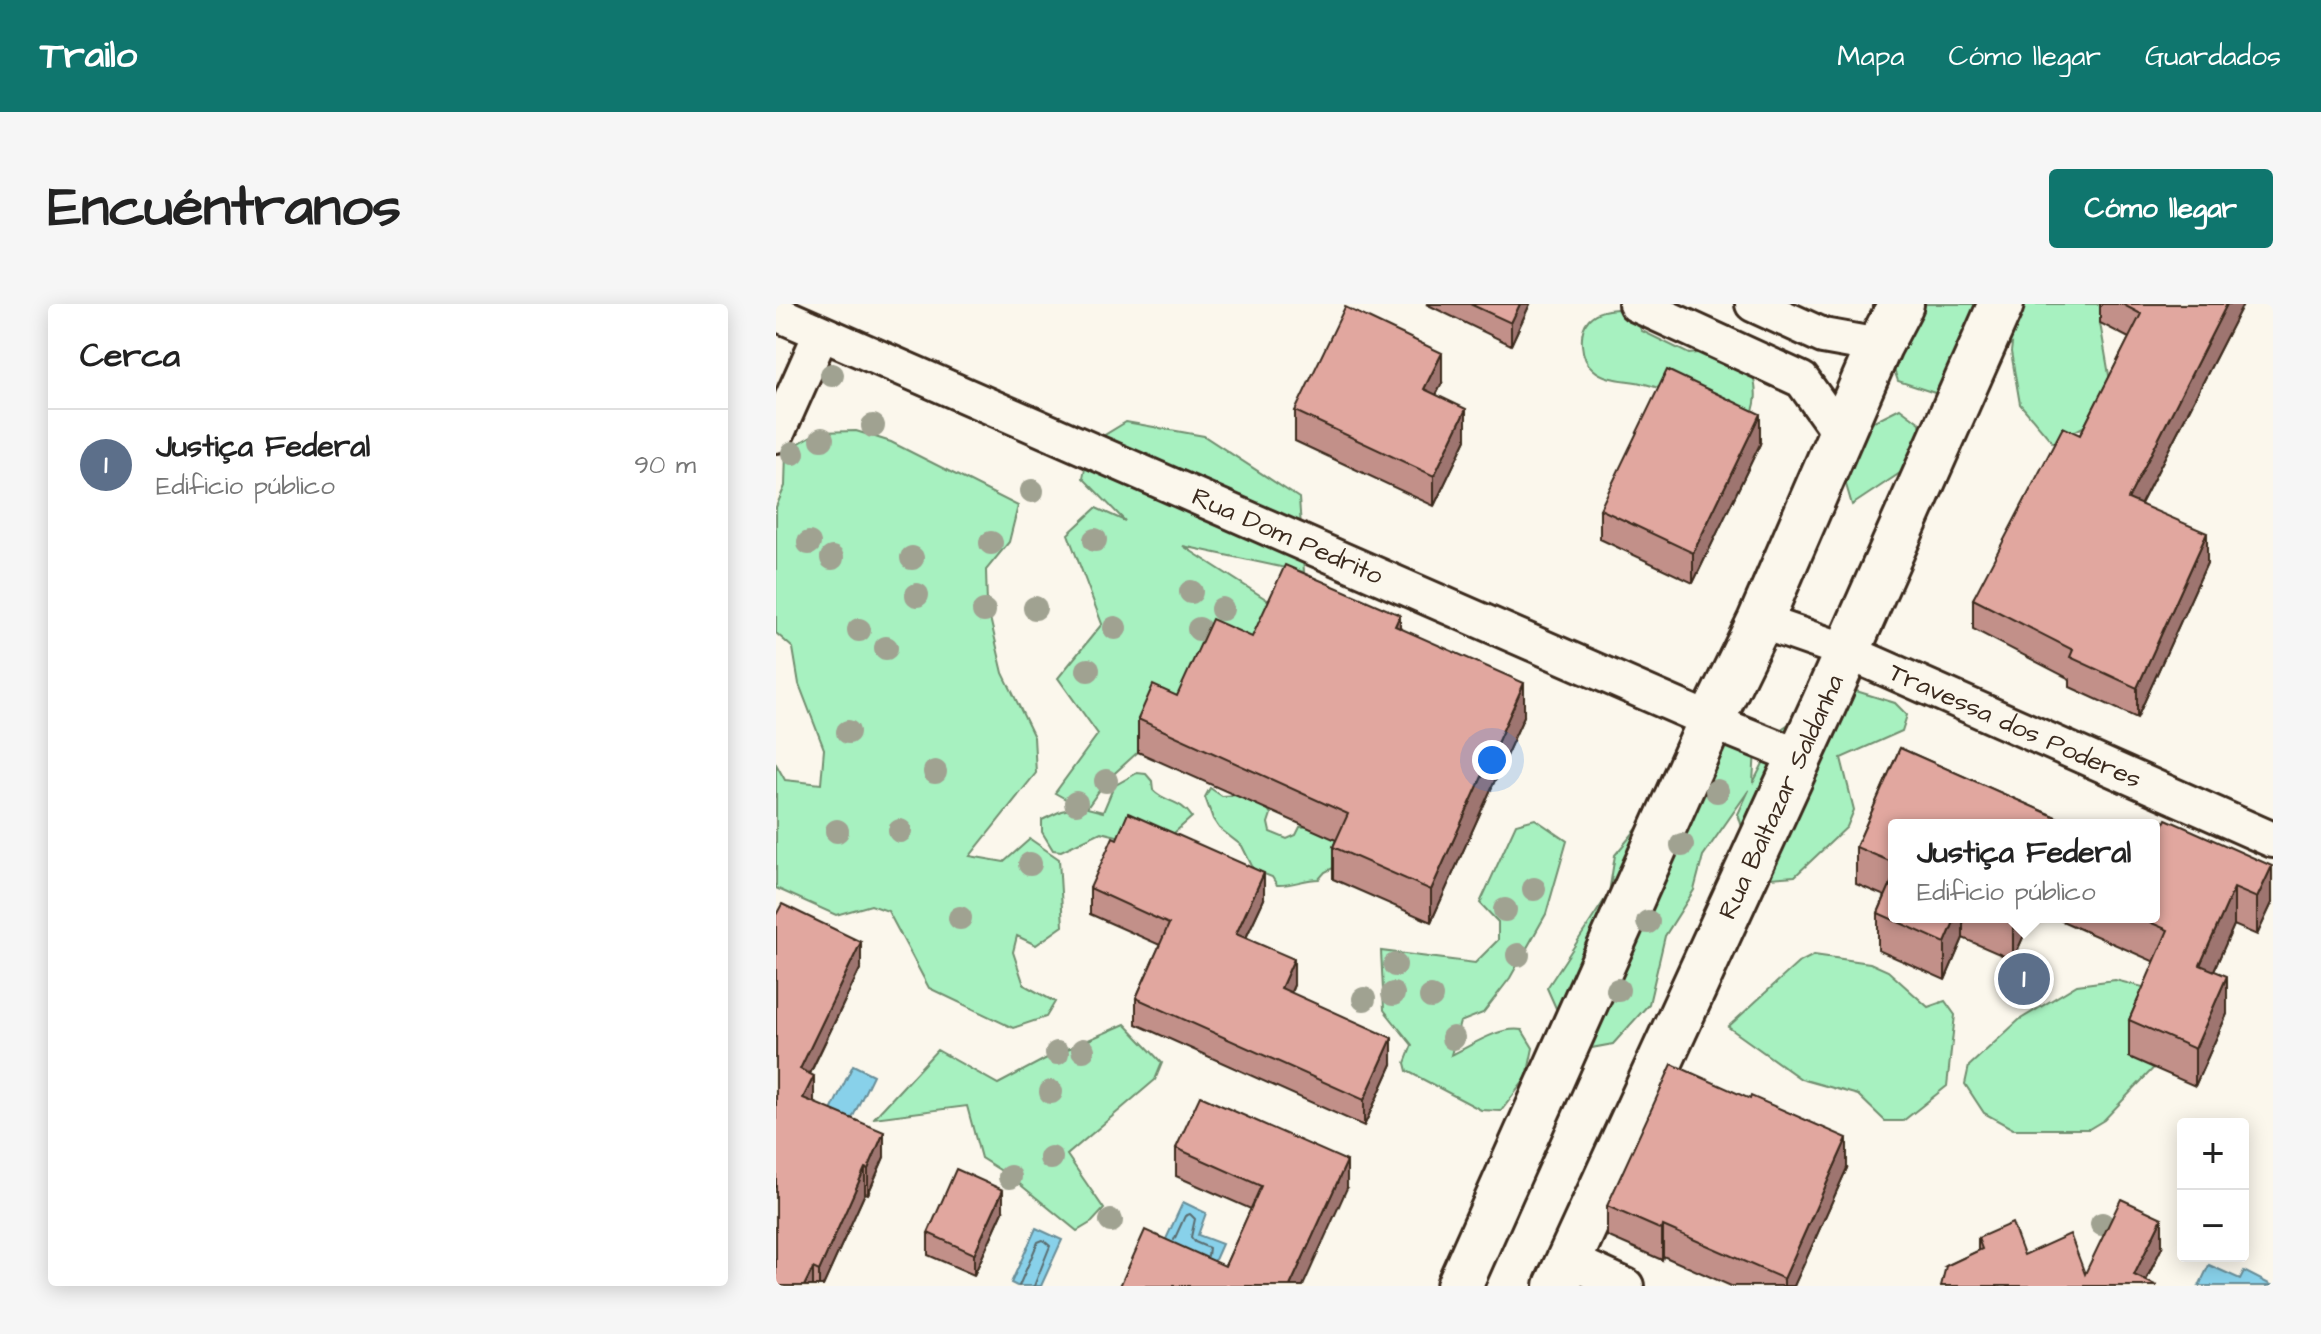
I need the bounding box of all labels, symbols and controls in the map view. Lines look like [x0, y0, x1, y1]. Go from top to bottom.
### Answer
text: Trailo [40, 30, 137, 82]
text: Mapa [1837, 37, 1905, 76]
text: Cómo llegar [1949, 37, 2101, 76]
text: Guardados [2145, 37, 2281, 76]
text: Encuéntranos [48, 169, 401, 247]
button: Cómo llegar [2049, 169, 2273, 248]
text: Cerca [80, 332, 180, 380]
text: Justiça Federal [156, 426, 370, 468]
text: 1 [104, 447, 108, 483]
text: 90 m [634, 447, 696, 483]
text: Edificio público [156, 468, 335, 504]
street label: Rua Dom Pedrito [1186, 479, 1389, 594]
street label: Travessa dos Poderes [1883, 654, 2147, 797]
street label: Rua Baltazar Saldanha [1710, 669, 1853, 925]
your location [1472, 740, 1512, 780]
popup [1888, 819, 2160, 923]
text: Justiça Federal [1917, 832, 2131, 874]
text: Edificio público [1917, 874, 2096, 910]
pin: 1 [1998, 949, 2050, 1009]
map controls [2177, 1118, 2249, 1262]
button: + [2177, 1118, 2249, 1190]
button: − [2177, 1190, 2249, 1262]

